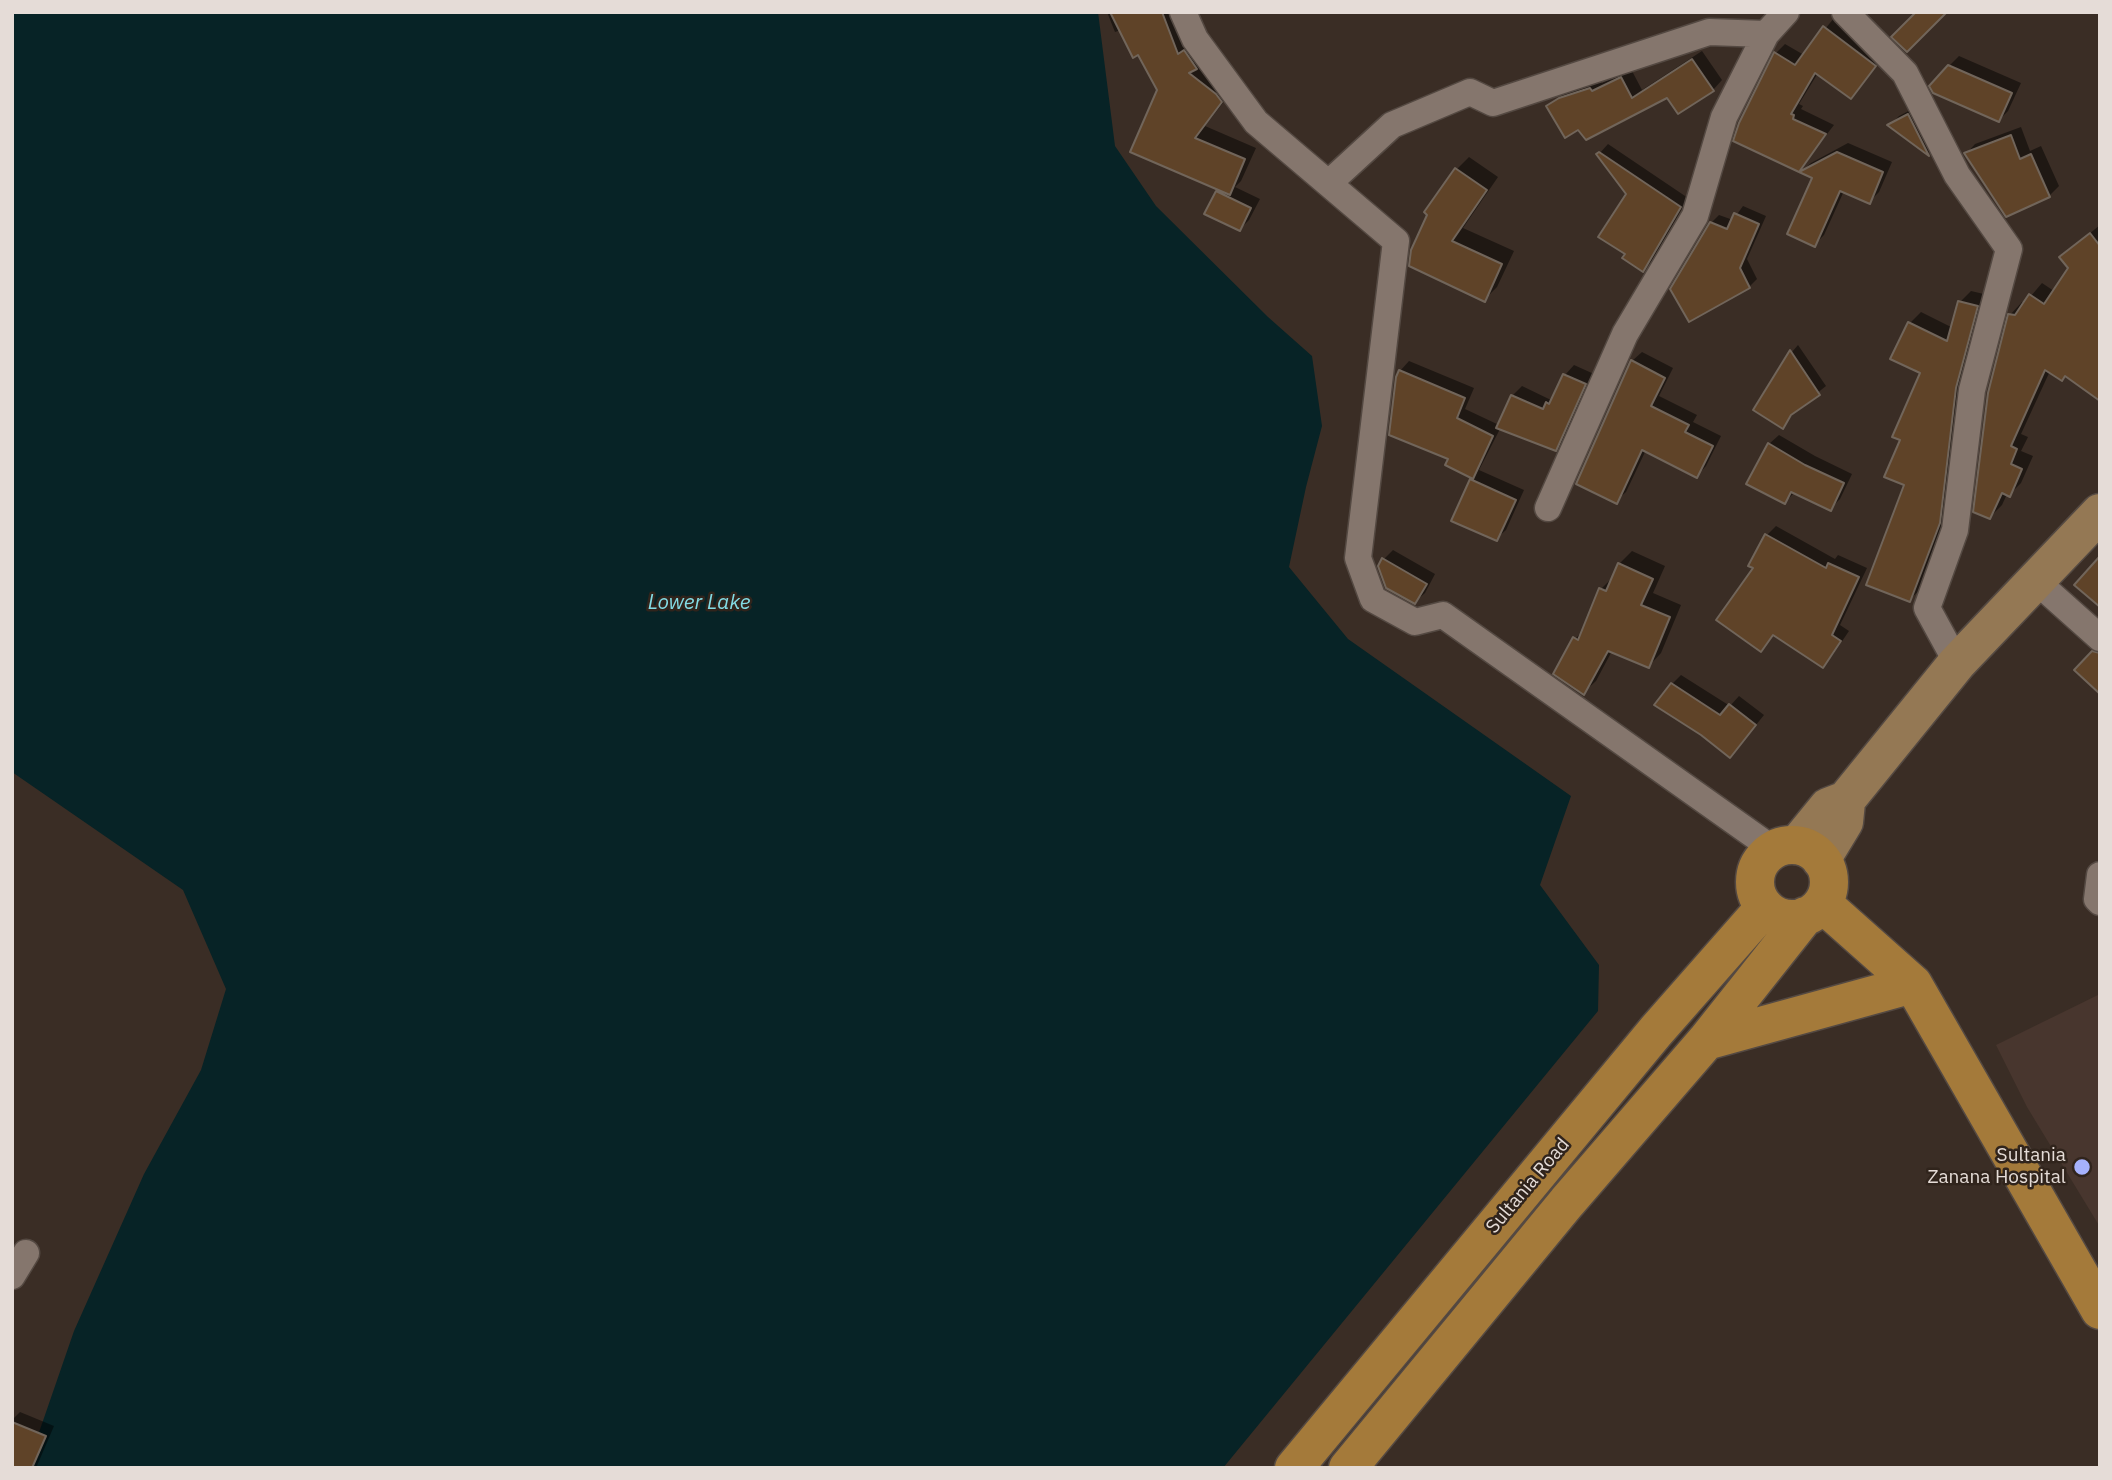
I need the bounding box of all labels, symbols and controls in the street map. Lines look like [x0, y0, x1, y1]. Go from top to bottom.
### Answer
water label: Lower Lake [648, 590, 750, 616]
street label: Sultania Road [1481, 1134, 1575, 1238]
place label: Sultania Zanana Hospital [1927, 1145, 2066, 1189]
marker: Sultania Zanana Hospital [2072, 1157, 2092, 1177]

